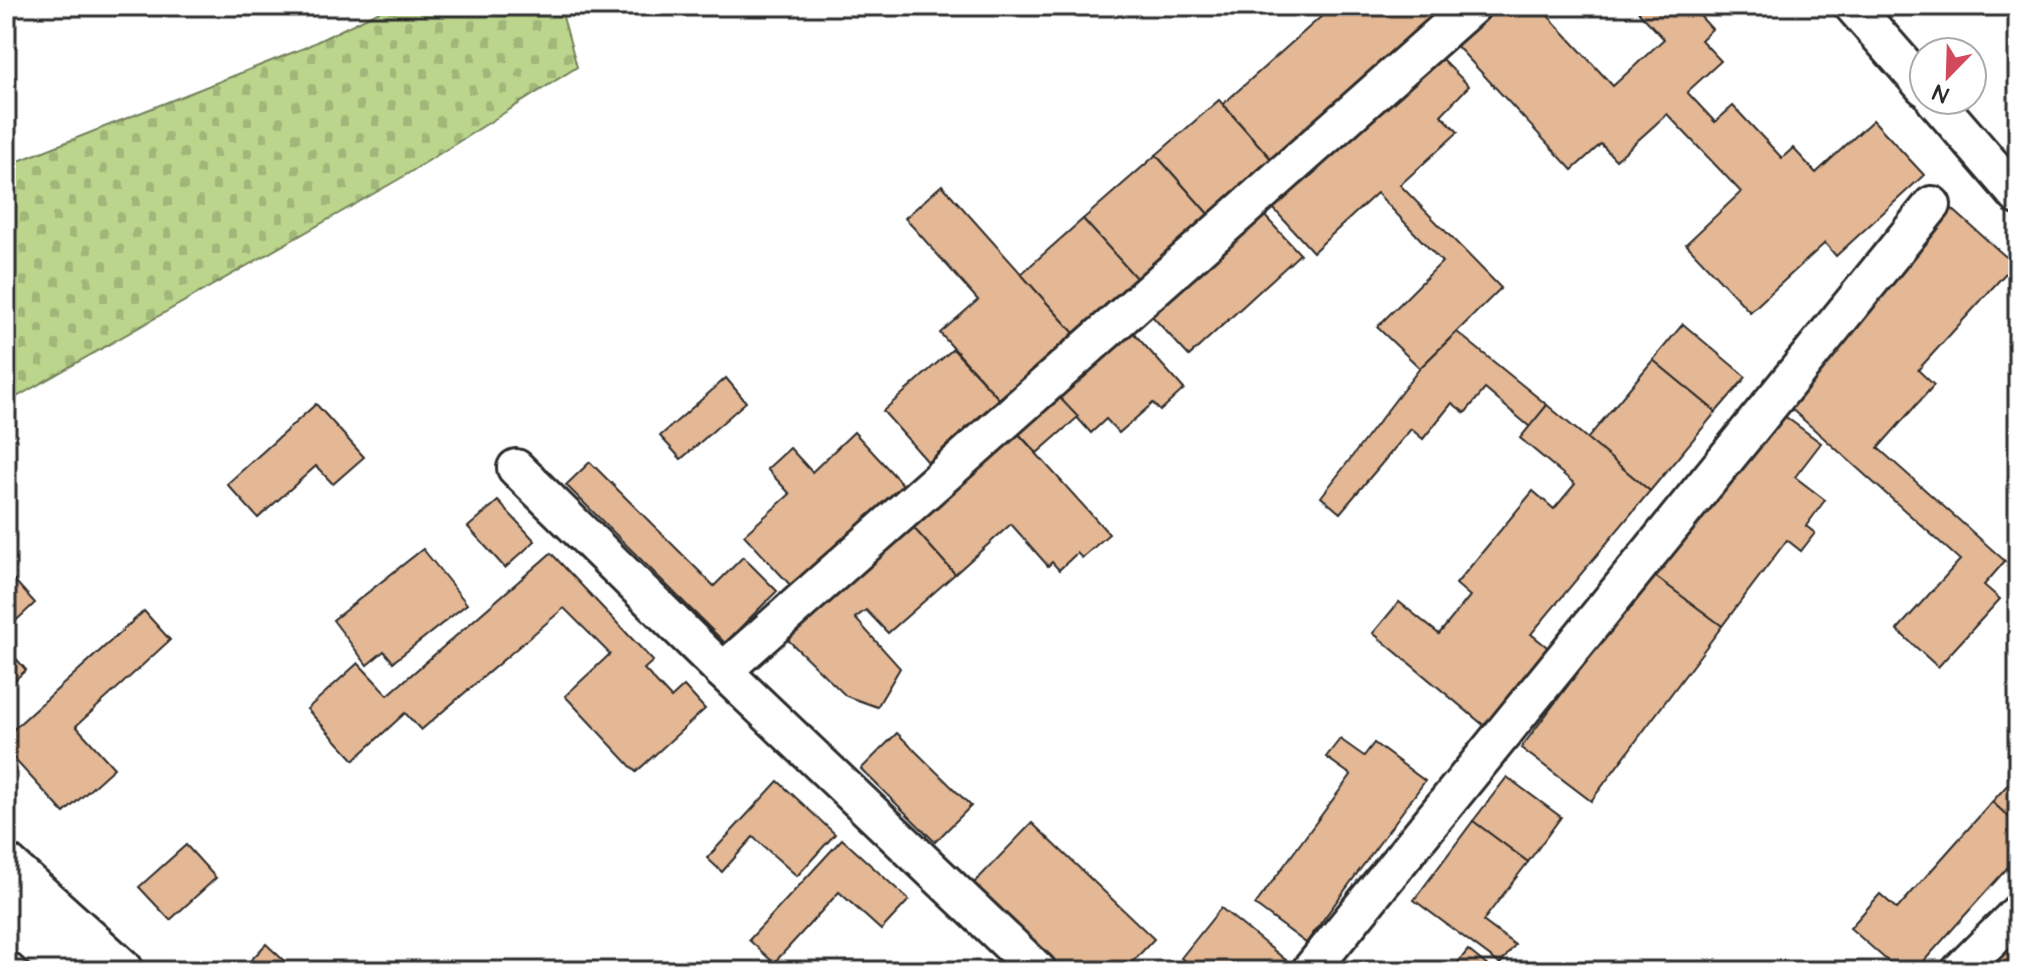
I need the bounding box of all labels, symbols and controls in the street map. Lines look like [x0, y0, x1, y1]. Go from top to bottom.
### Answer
north arrow [1908, 36, 1988, 116]
text: N [1928, 76, 1953, 110]

